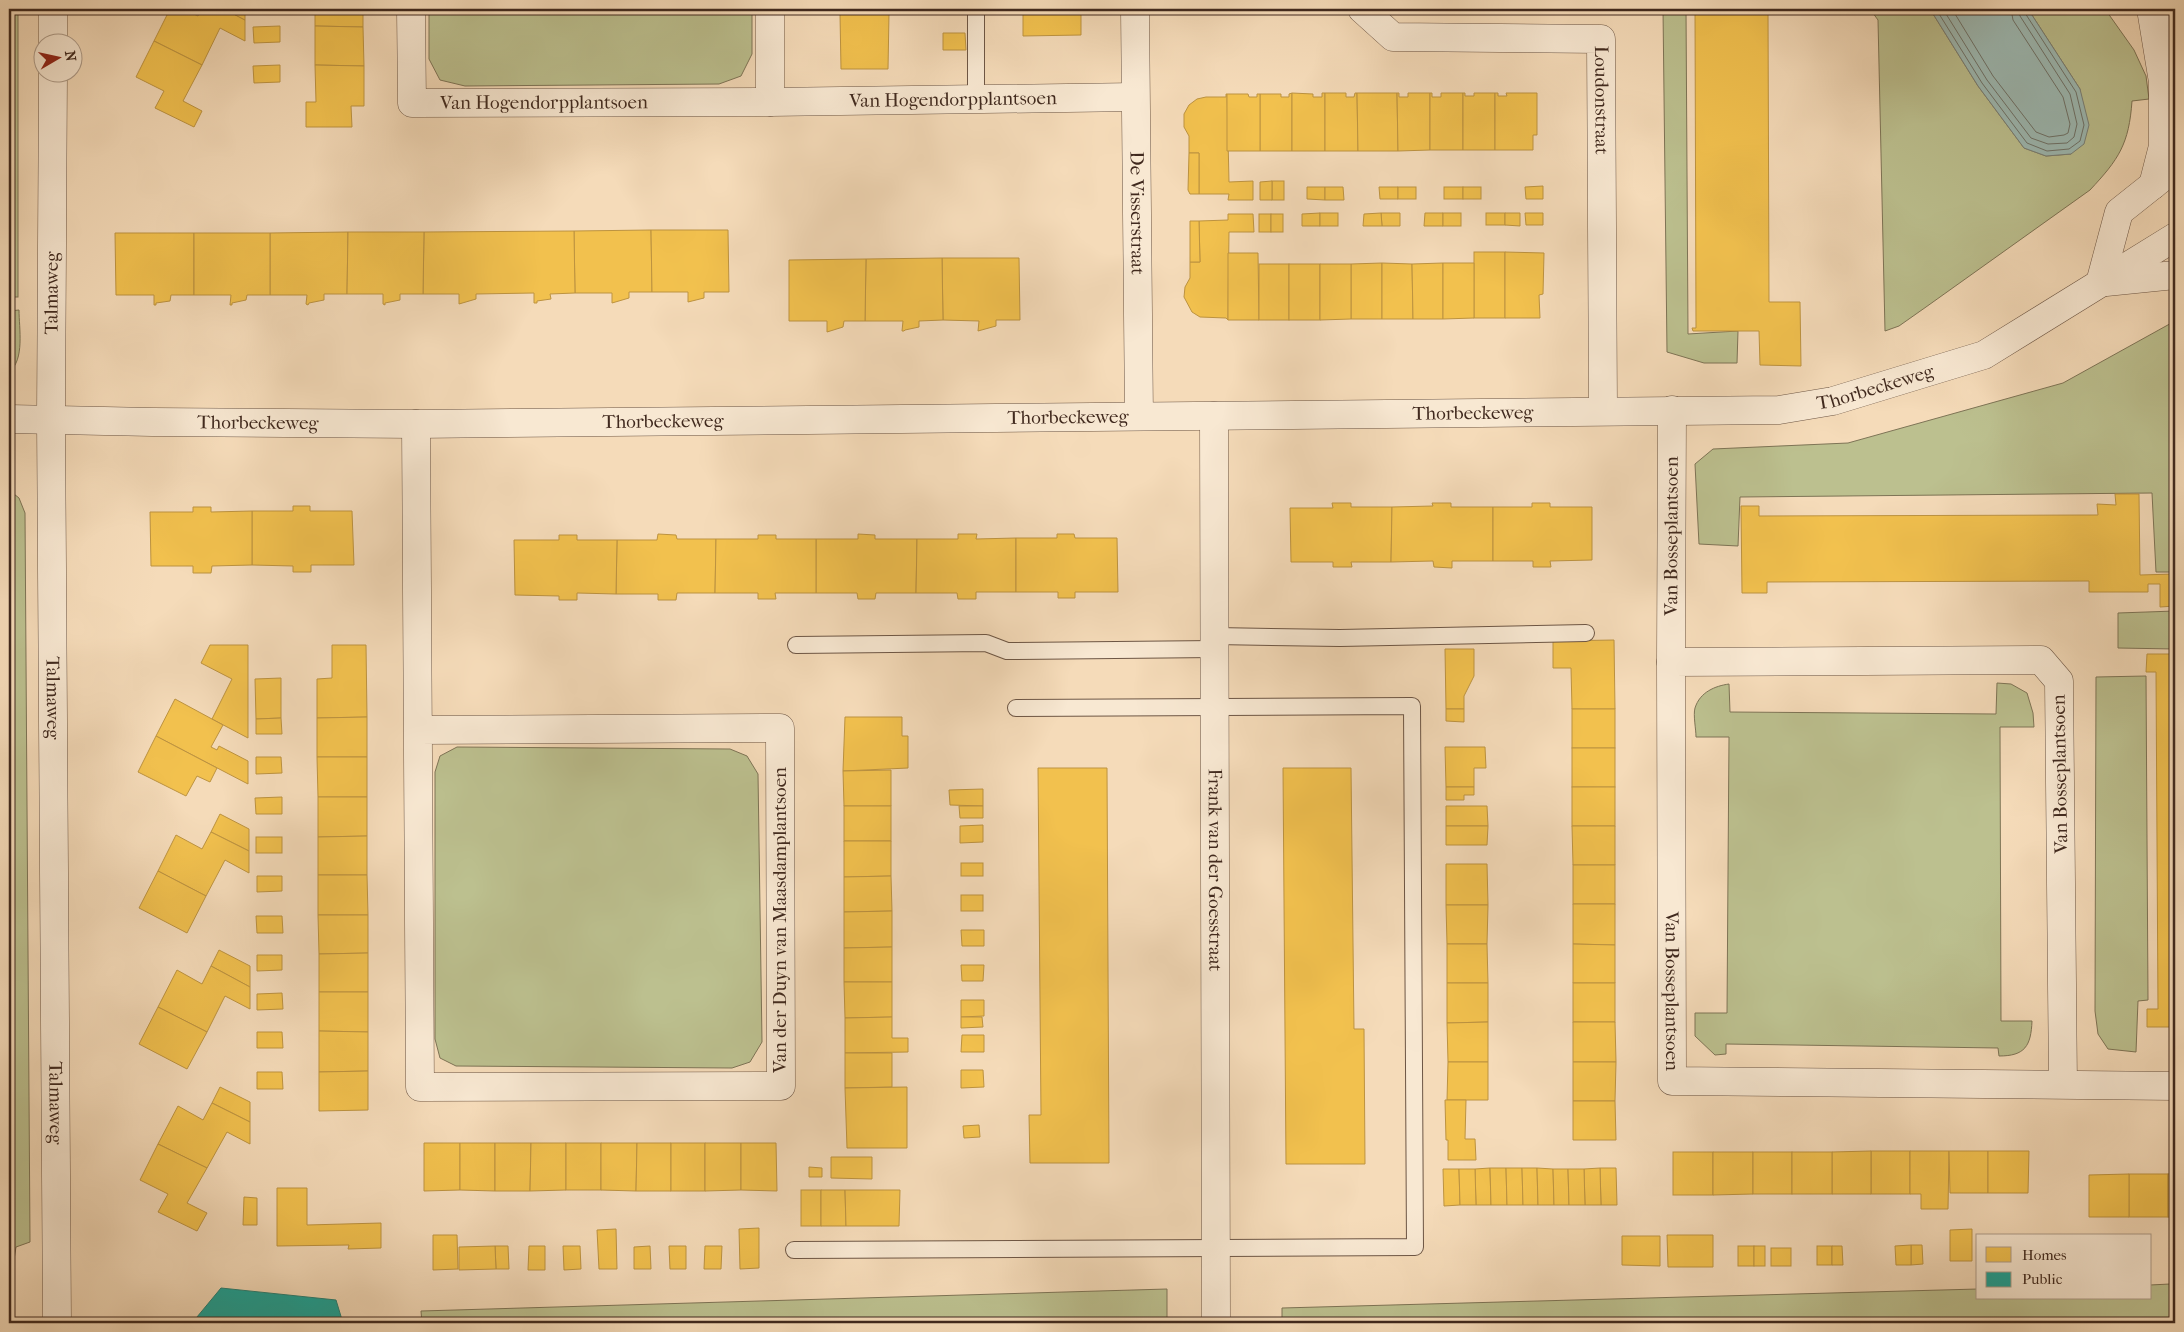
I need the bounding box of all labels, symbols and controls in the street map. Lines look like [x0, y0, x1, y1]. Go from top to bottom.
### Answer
north arrow [32, 32, 82, 82]
street label: Loudonstraat [1590, 46, 1613, 155]
text: N [61, 49, 80, 63]
street label: Van Hogendorpplantsoen [848, 87, 1057, 112]
street label: Van Hogendorpplantsoen [439, 91, 648, 114]
street label: De Visserstraat [1125, 151, 1149, 275]
street label: Talmaweg [40, 251, 63, 334]
street label: Thorbeckeweg [1815, 360, 1937, 415]
street label: Thorbeckeweg [1412, 402, 1534, 425]
street label: Thorbeckeweg [1007, 406, 1129, 429]
street label: Thorbeckeweg [602, 410, 724, 433]
street label: Thorbeckeweg [197, 411, 319, 434]
street label: Van Bosseplantsoen [1660, 456, 1683, 617]
street label: Talmaweg [42, 657, 64, 740]
street label: Van Bosseplantsoen [2048, 694, 2072, 855]
street label: Van der Duyn van Maasdamplantsoen [769, 767, 791, 1074]
street label: Frank van der Goesstraat [1204, 768, 1226, 972]
street label: Van Bosseplantsoen [1661, 911, 1683, 1071]
street label: Talmaweg [44, 1061, 67, 1145]
legend [1976, 1234, 2152, 1300]
text: Homes [2022, 1246, 2067, 1264]
text: Public [2022, 1270, 2063, 1288]

